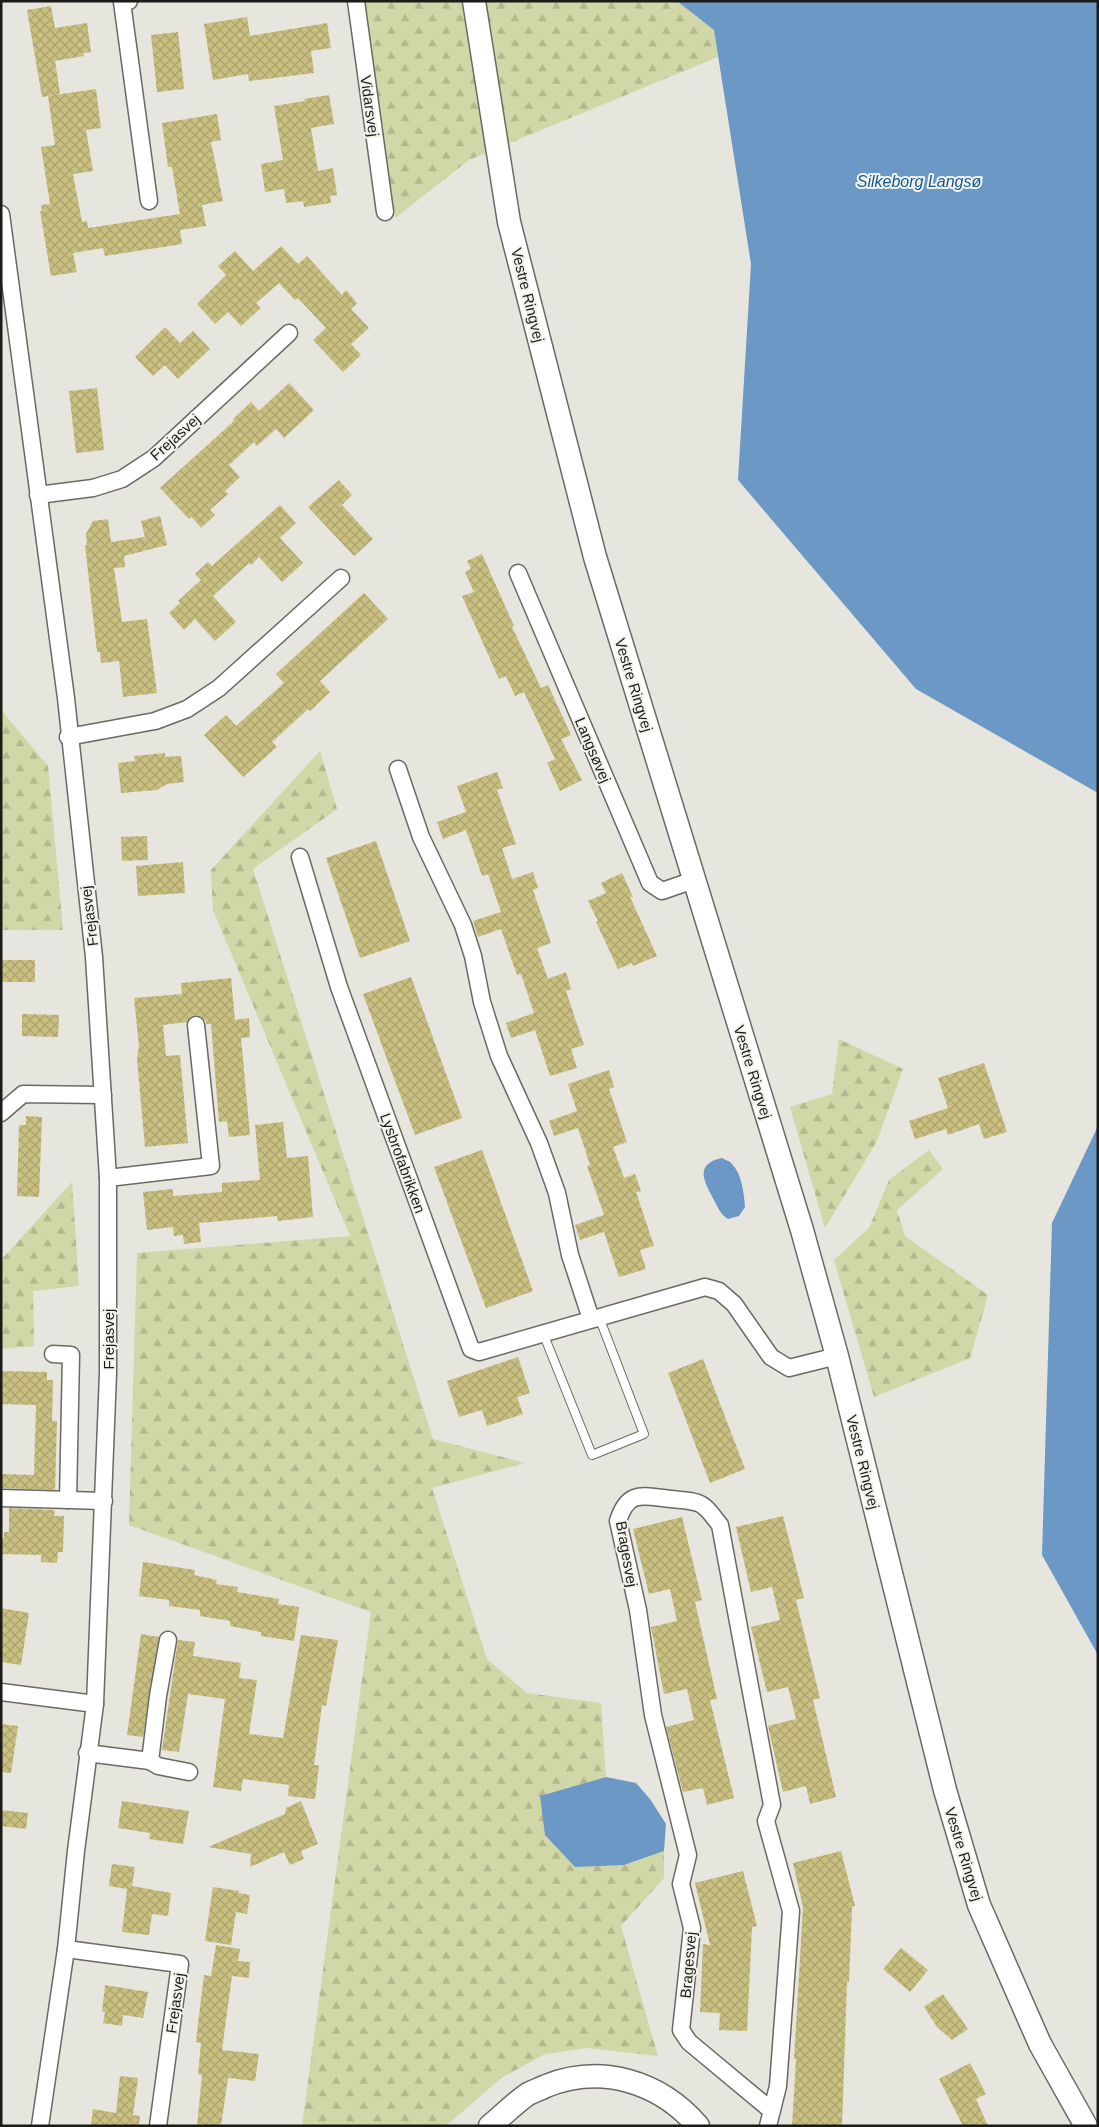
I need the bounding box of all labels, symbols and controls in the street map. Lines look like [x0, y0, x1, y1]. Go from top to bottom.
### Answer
street label: Vidarsvej [357, 74, 383, 138]
water label: Silkeborg Langsø [857, 173, 981, 190]
street label: Vestre Ringvej [508, 246, 548, 344]
street label: Frejasvej [147, 410, 203, 464]
street label: Vestre Ringvej [612, 636, 656, 734]
street label: Langsøvej [572, 715, 614, 785]
street label: Frejasvej [77, 885, 101, 947]
street label: Vestre Ringvej [731, 1023, 775, 1121]
street label: Lysbrofabrikken [377, 1111, 429, 1215]
street label: Frejasvej [100, 1309, 117, 1369]
street label: Vestre Ringvej [843, 1413, 883, 1511]
street label: Bragesvej [613, 1520, 641, 1588]
street label: Vestre Ringvej [942, 1805, 986, 1903]
street label: Bragesvej [677, 1931, 699, 1999]
street label: Frejasvej [162, 1972, 188, 2034]

